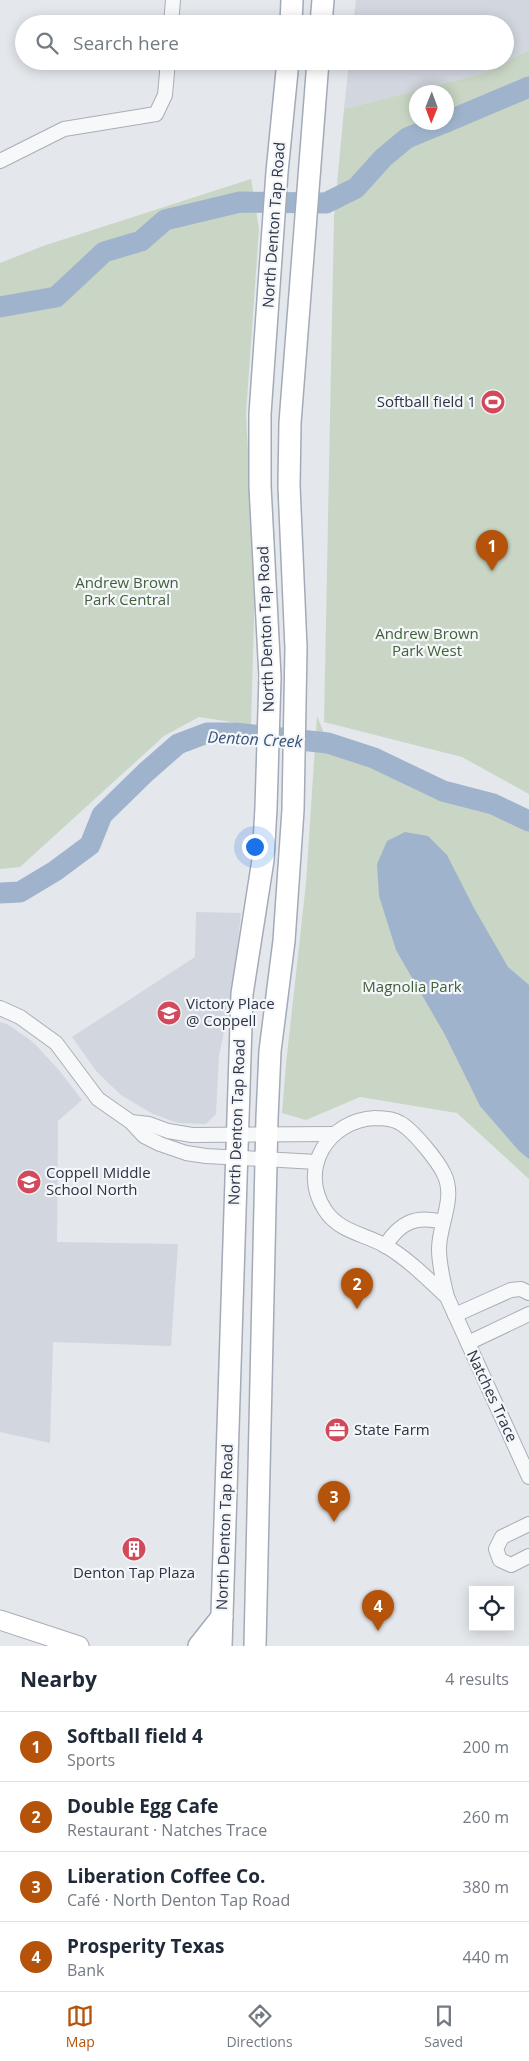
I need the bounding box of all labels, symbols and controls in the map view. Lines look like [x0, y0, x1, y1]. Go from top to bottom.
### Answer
search box [15, 15, 514, 70]
icon: search [33, 29, 61, 57]
text: Search here [73, 30, 179, 56]
north arrow [409, 85, 454, 130]
street label: North Denton Tap Road [257, 141, 289, 309]
sports icon: Softball field 1 [480, 389, 506, 415]
place label: Softball field 1 [377, 391, 476, 411]
pin: 1 [476, 530, 508, 571]
street label: North Denton Tap Road [252, 546, 278, 712]
park label: Andrew Brown Park Central [75, 572, 179, 609]
park label: Andrew Brown Park West [375, 623, 479, 660]
water label: Denton Creek [207, 726, 304, 753]
your location [242, 834, 268, 860]
park label: Magnolia Park [362, 976, 462, 996]
place label: Victory Place @ Coppell [186, 993, 275, 1030]
school or university icon: Victory Place @ Coppell [156, 1000, 182, 1026]
street label: North Denton Tap Road [223, 1039, 249, 1205]
place label: Coppell Middle School North [46, 1162, 151, 1199]
school or university icon: Coppell Middle School North [16, 1169, 42, 1195]
pin: 2 [341, 1268, 373, 1309]
street label: Natches Trace [463, 1346, 523, 1445]
office icon: State Farm [324, 1417, 350, 1443]
place label: State Farm [354, 1419, 430, 1439]
street label: North Denton Tap Road [211, 1444, 237, 1610]
pin: 3 [318, 1481, 350, 1522]
building icon: Denton Tap Plaza [121, 1536, 147, 1562]
place label: Denton Tap Plaza [73, 1562, 195, 1582]
map controls [469, 1586, 514, 1631]
button: locate [469, 1586, 514, 1631]
pin: 4 [362, 1590, 394, 1631]
text: Nearby [20, 1665, 97, 1693]
text: 4 results [445, 1668, 509, 1690]
text: Softball field 4 [67, 1723, 203, 1749]
text: 1 [31, 1736, 41, 1758]
text: 200 m [463, 1736, 509, 1758]
text: Sports [67, 1749, 115, 1771]
text: Double Egg Cafe [67, 1793, 219, 1819]
text: 2 [31, 1806, 41, 1828]
text: 260 m [463, 1806, 509, 1828]
text: Restaurant · Natches Trace [67, 1819, 267, 1841]
text: Liberation Coffee Co. [67, 1863, 265, 1889]
text: 3 [31, 1876, 41, 1898]
text: 380 m [463, 1876, 509, 1898]
text: Café · North Denton Tap Road [67, 1889, 290, 1911]
text: Prosperity Texas [67, 1933, 225, 1959]
text: 4 [31, 1946, 41, 1968]
text: 440 m [463, 1946, 509, 1968]
text: Bank [67, 1959, 104, 1981]
tab: Map [66, 2002, 95, 2051]
tab: Directions [226, 2002, 293, 2051]
tab: Saved [424, 2002, 463, 2051]

